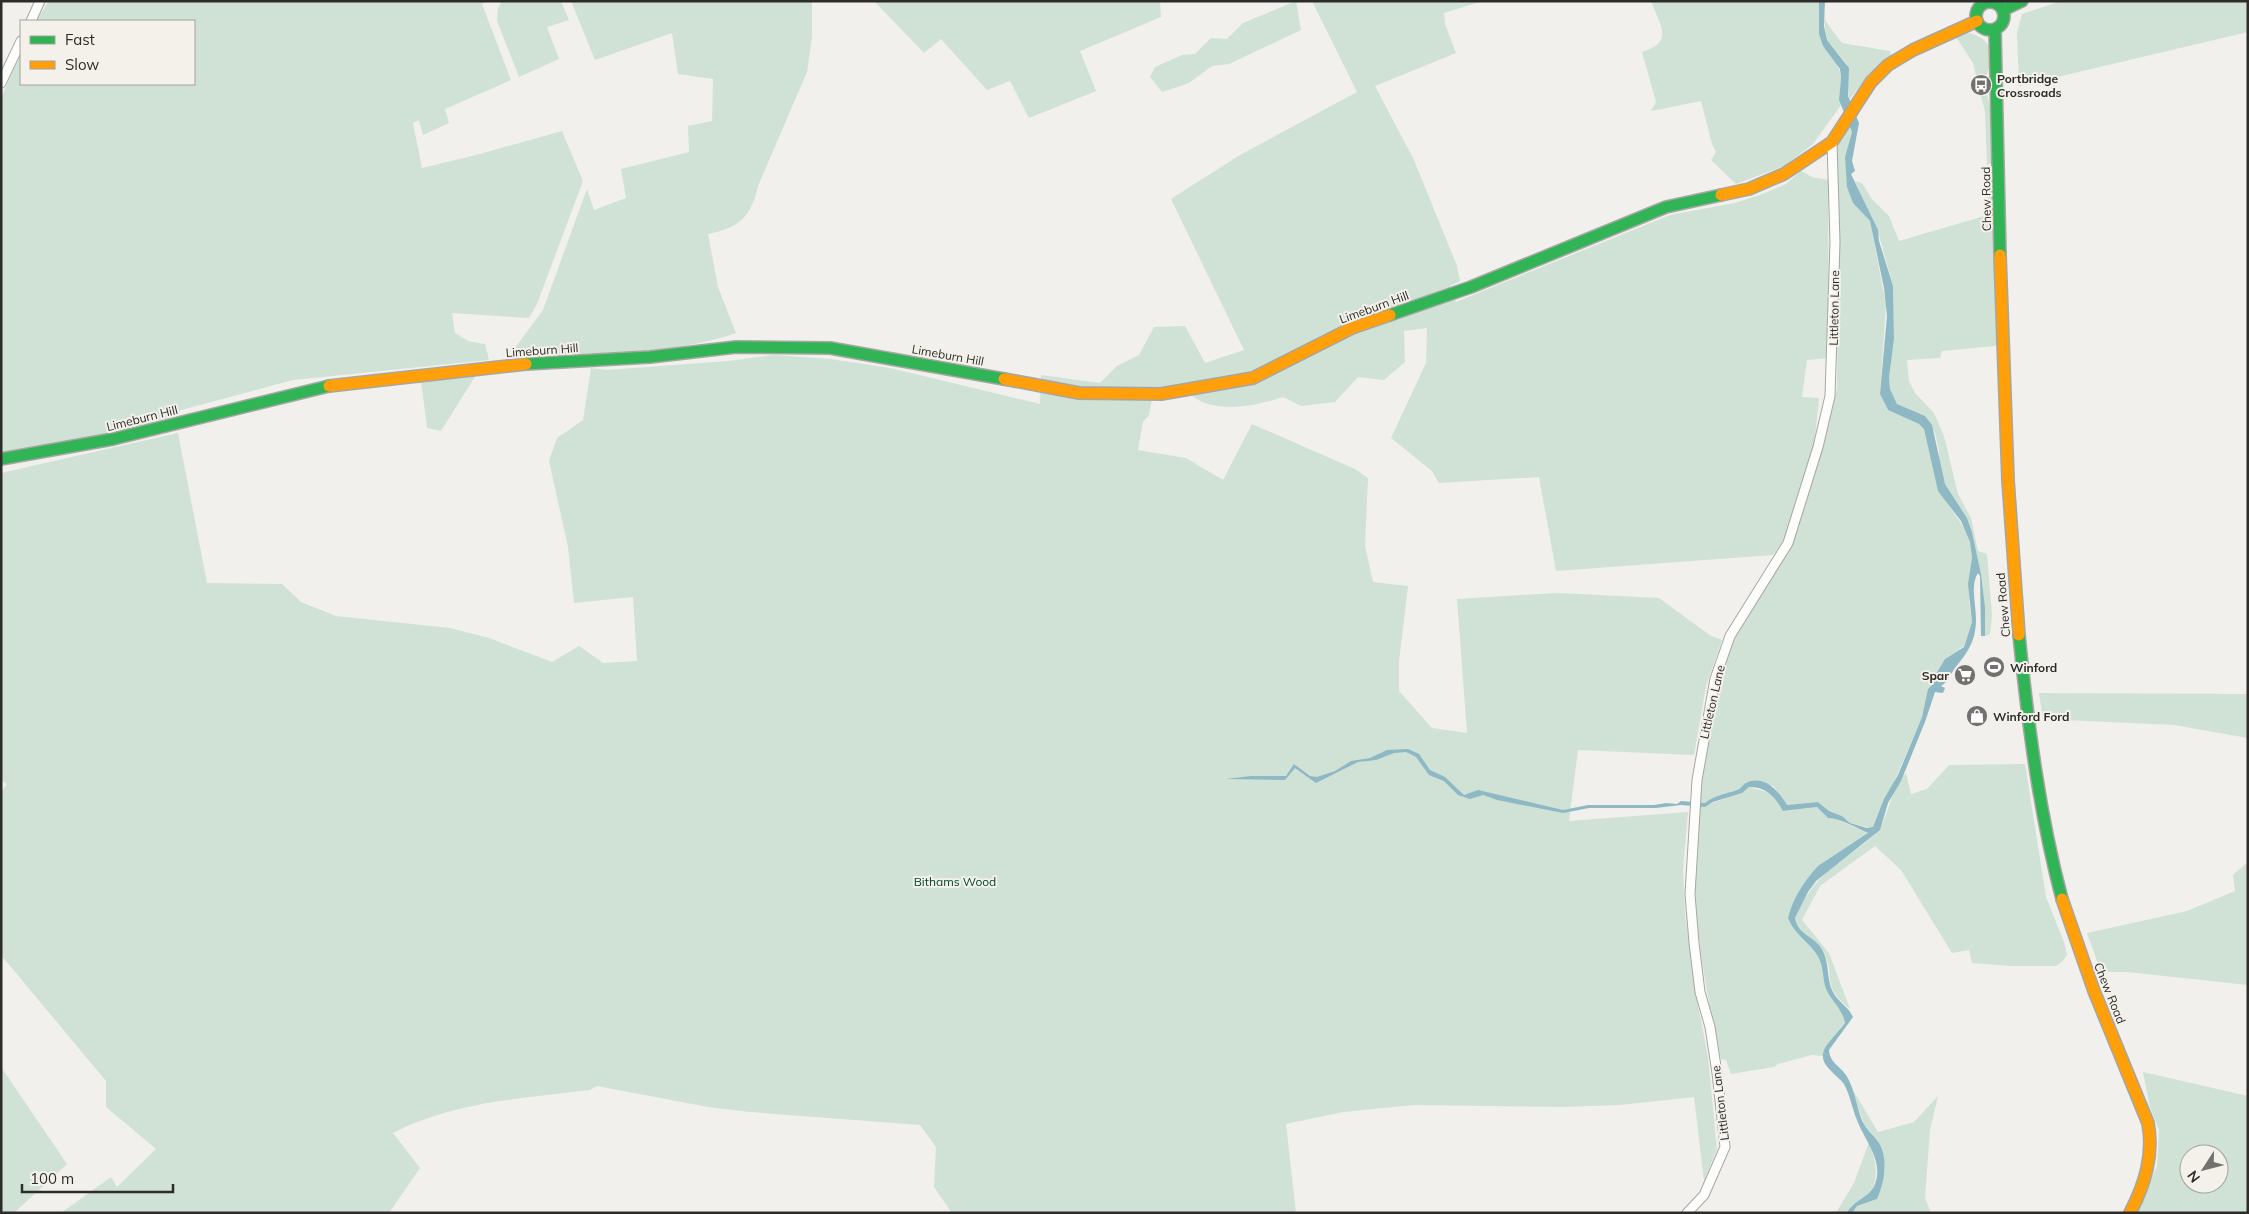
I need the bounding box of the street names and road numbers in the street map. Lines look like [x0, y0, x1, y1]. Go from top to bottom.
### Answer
street label: Chew Road [1978, 167, 1994, 231]
street label: Littleton Lane [1826, 270, 1842, 346]
street label: Limeburn Hill [1337, 287, 1411, 327]
street label: Limeburn Hill [505, 340, 579, 360]
street label: Limeburn Hill [911, 341, 985, 369]
street label: Limeburn Hill [105, 402, 179, 434]
street label: Chew Road [1993, 572, 2013, 638]
street label: Littleton Lane [1696, 664, 1728, 740]
street label: Chew Road [2091, 960, 2129, 1026]
street label: Littleton Lane [1708, 1065, 1732, 1141]

